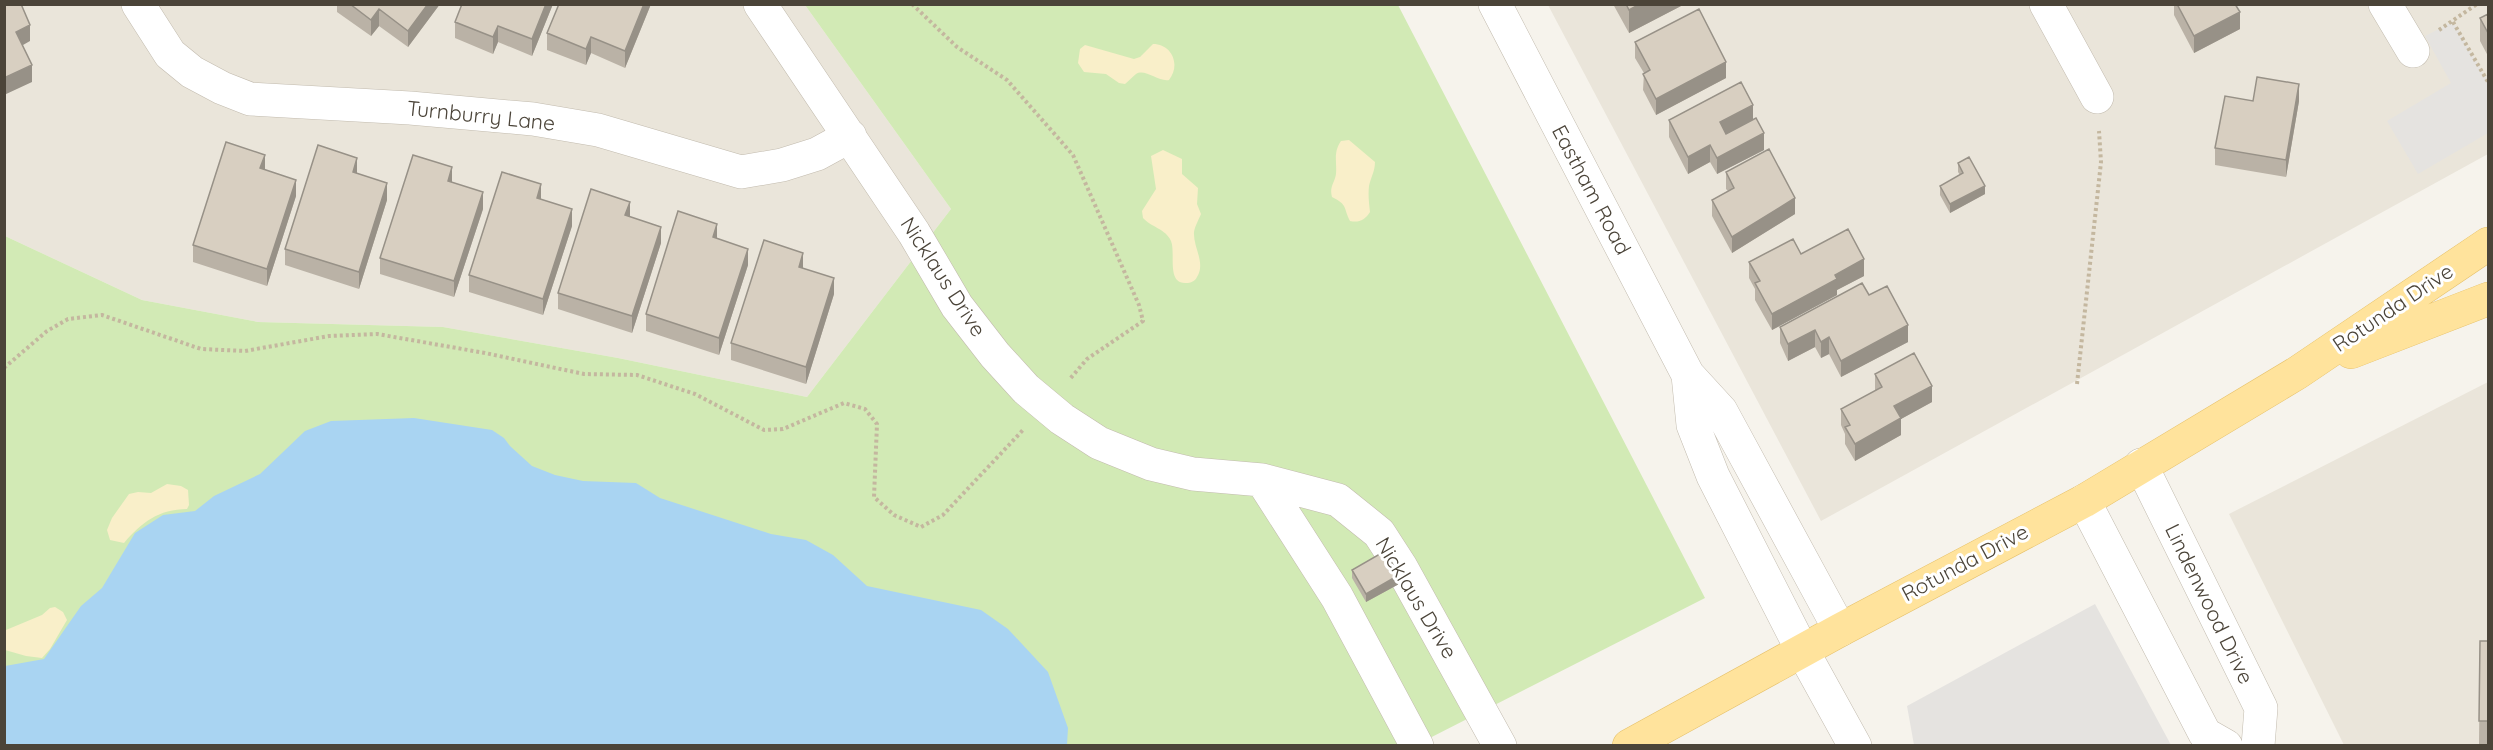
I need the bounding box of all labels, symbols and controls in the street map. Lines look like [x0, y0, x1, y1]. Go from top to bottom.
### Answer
street label: Turnburry Lane [406, 94, 556, 136]
street label: Eastham Road [1547, 120, 1637, 259]
street label: Nicklaus Drive [896, 212, 992, 341]
street label: Rotunda Drive [2327, 257, 2458, 357]
street label: Rotunda Drive [1897, 518, 2032, 606]
street label: Lindenwood Drive [2160, 519, 2260, 688]
street label: Nicklaus Drive [1370, 532, 1463, 663]

